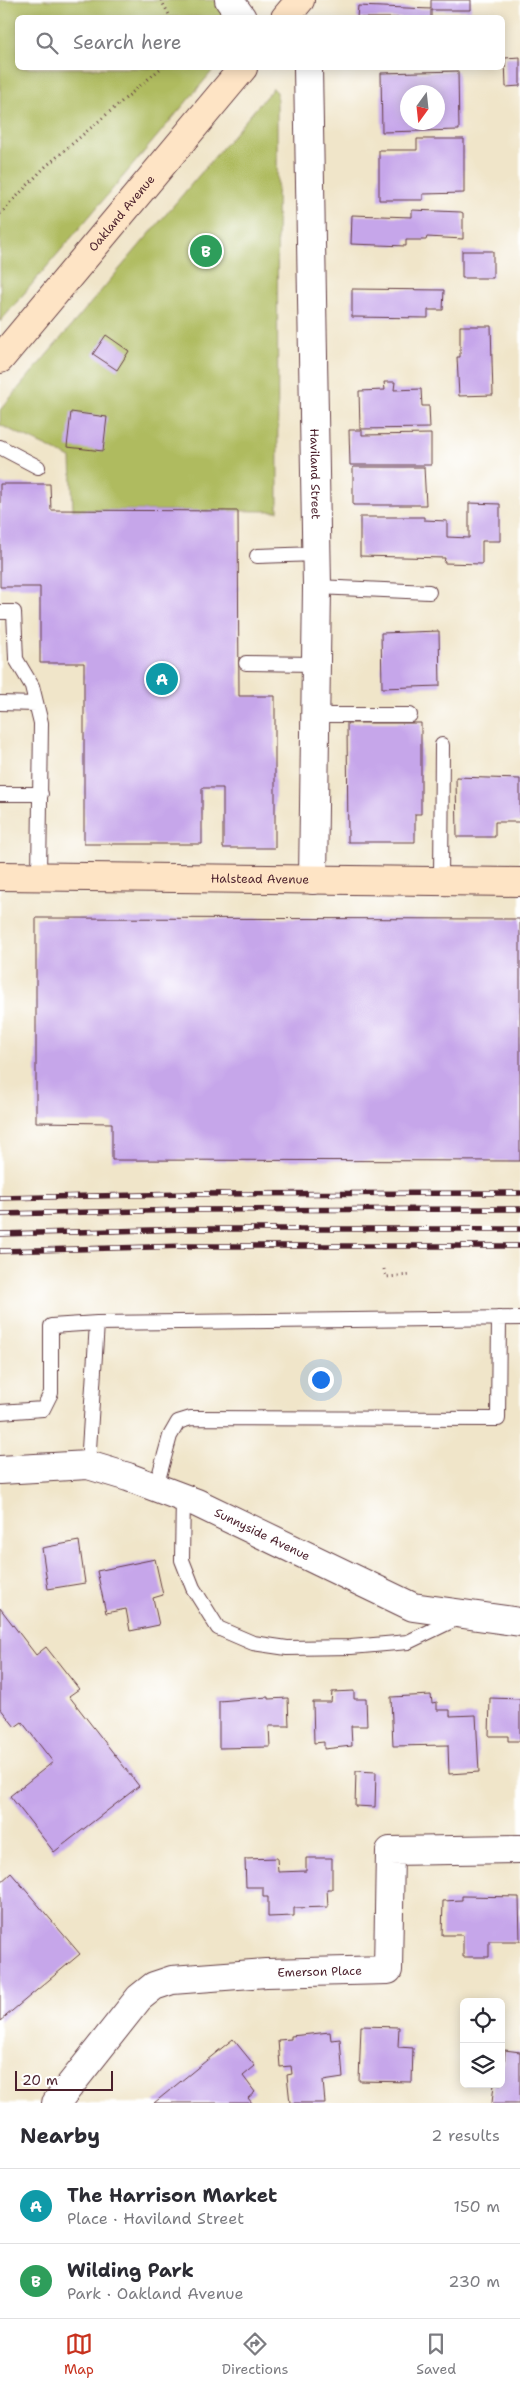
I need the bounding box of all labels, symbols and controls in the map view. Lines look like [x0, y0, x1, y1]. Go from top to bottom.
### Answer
search box [15, 15, 505, 70]
icon: search [33, 29, 61, 57]
text: Search here [73, 30, 182, 55]
north arrow [400, 85, 445, 130]
street label: Oakland Avenue [85, 171, 159, 255]
pin: B [190, 232, 222, 270]
street label: Haviland Street [306, 428, 324, 519]
pin: A [146, 660, 178, 698]
street label: Halstead Avenue [211, 870, 310, 888]
your location [308, 1367, 334, 1393]
street label: Sunnyside Avenue [212, 1505, 313, 1564]
street label: Emerson Place [277, 1963, 362, 1981]
map controls [460, 1998, 505, 2088]
button: locate [460, 1998, 505, 2043]
button: layers [460, 2043, 505, 2088]
scale bar [15, 2068, 112, 2091]
text: 20 m [22, 2071, 58, 2089]
text: Nearby [20, 2122, 100, 2150]
text: 2 results [431, 2125, 500, 2146]
text: The Harrison Market [67, 2183, 277, 2208]
text: A [30, 2196, 42, 2217]
text: 150 m [453, 2196, 500, 2217]
text: Place · Haviland Street [67, 2208, 244, 2229]
text: Wilding Park [67, 2258, 194, 2283]
text: B [31, 2271, 41, 2292]
text: 230 m [448, 2271, 500, 2292]
text: Park · Oakland Avenue [67, 2283, 244, 2304]
tab: Map [64, 2330, 94, 2378]
tab: Directions [222, 2330, 288, 2378]
tab: Saved [416, 2330, 456, 2378]

